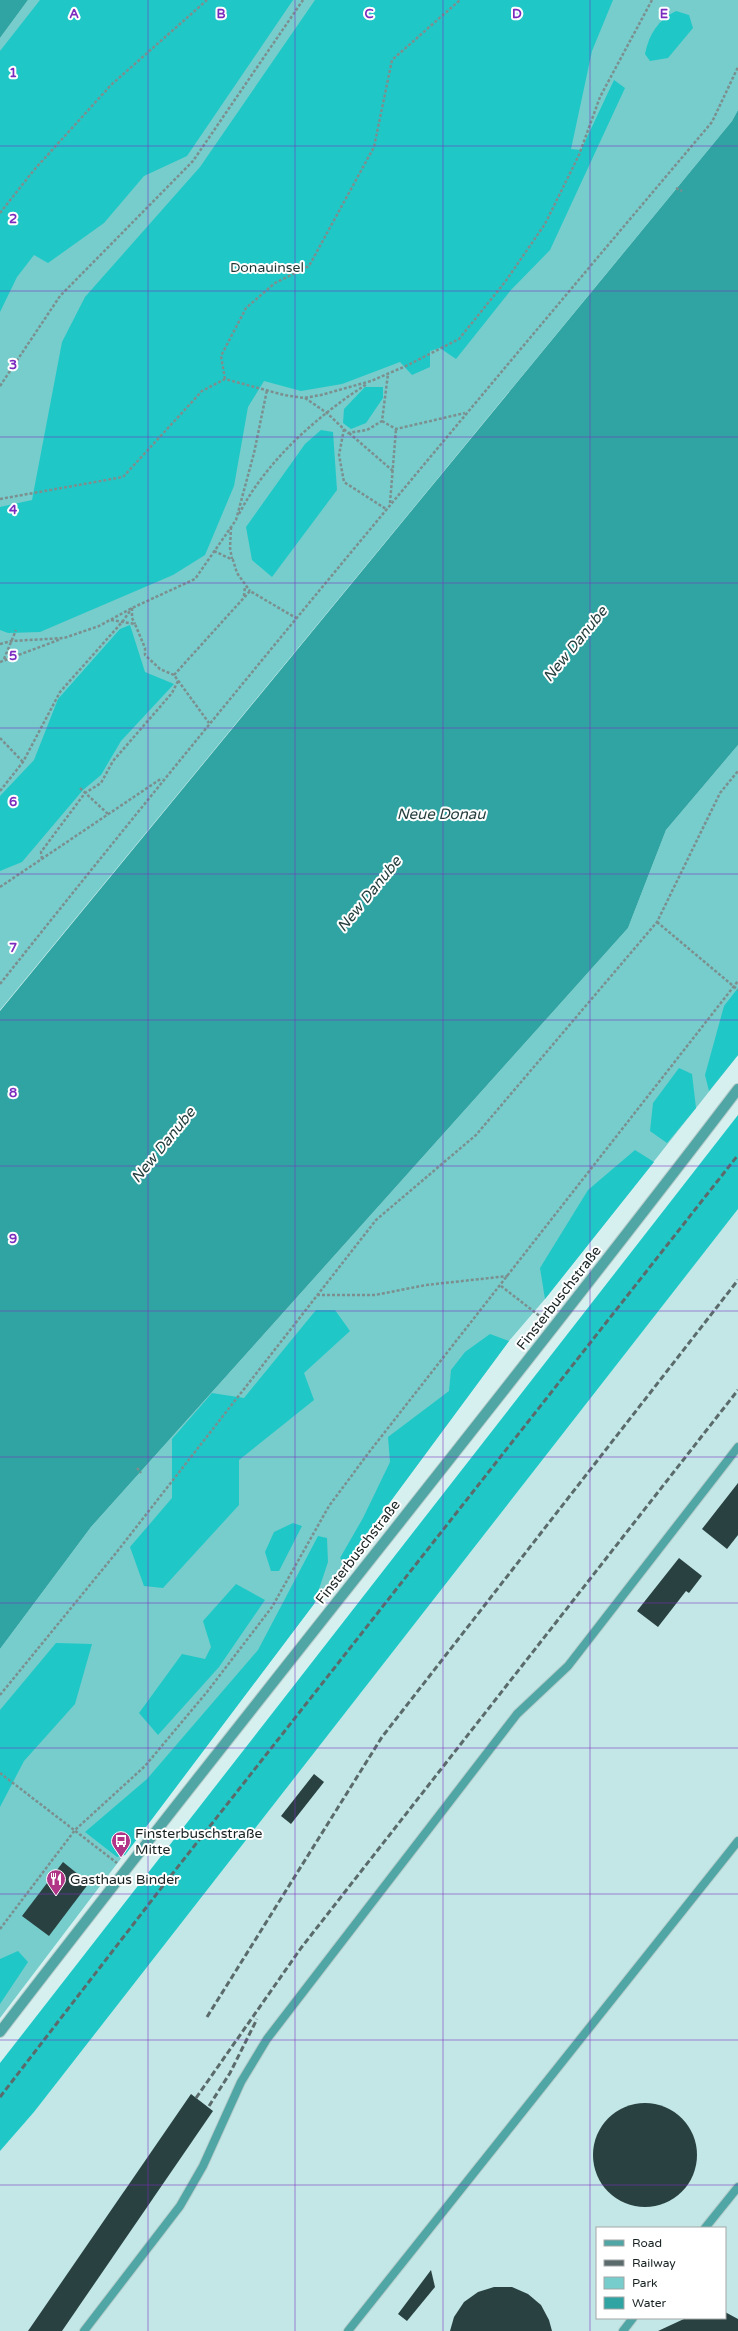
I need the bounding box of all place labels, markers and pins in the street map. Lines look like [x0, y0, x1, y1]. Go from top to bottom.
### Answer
place label: Finsterbuschstraße Mitte [135, 1825, 262, 1858]
bus stop icon: Finsterbuschstraße Mitte [110, 1830, 132, 1858]
restaurant icon: Gasthaus Binder [45, 1868, 67, 1896]
place label: Gasthaus Binder [70, 1871, 180, 1888]

